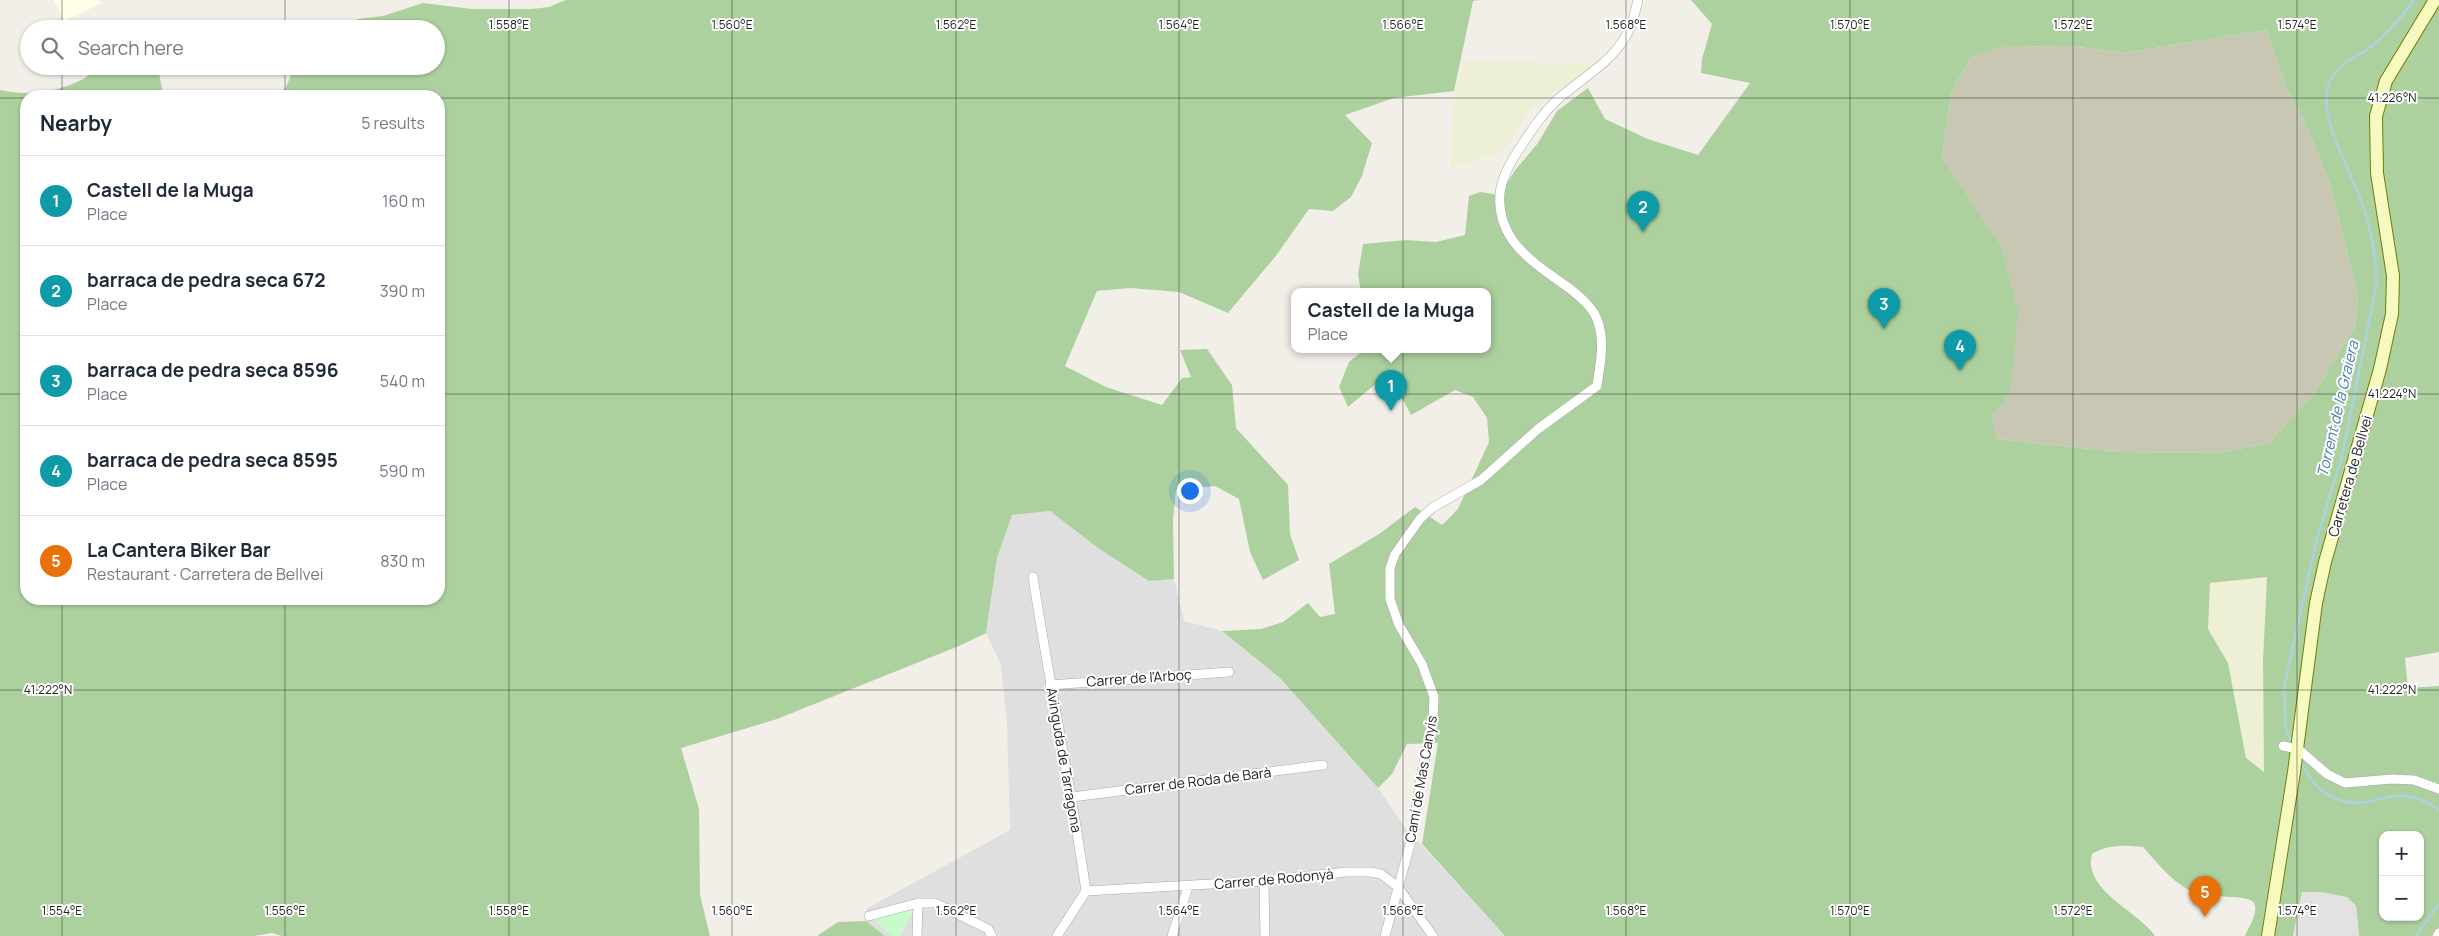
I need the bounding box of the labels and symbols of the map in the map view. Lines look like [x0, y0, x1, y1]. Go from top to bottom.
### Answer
text: 1.558°E [489, 16, 529, 33]
text: 1.560°E [711, 16, 753, 33]
text: 1.562°E [936, 16, 977, 33]
text: 1.564°E [1159, 16, 1200, 33]
text: 1.566°E [1382, 16, 1424, 33]
text: 1.568°E [1606, 16, 1647, 33]
text: 1.570°E [1830, 16, 1870, 33]
text: 1.572°E [2053, 16, 2093, 33]
text: 1.574°E [2277, 16, 2317, 33]
text: 41.226°N [2367, 89, 2417, 106]
pin: 2 [1627, 191, 1659, 232]
pin: 3 [1868, 288, 1900, 329]
pin: 4 [1944, 330, 1976, 371]
water label: Torrent de la Graiera [2312, 338, 2364, 479]
pin: 1 [1375, 370, 1407, 411]
text: 41.224°N [2368, 385, 2416, 402]
street label: Carretera de Bellvei [2323, 413, 2376, 539]
your location [1177, 478, 1203, 504]
street label: Carrer de l'Arboç [1086, 664, 1192, 691]
text: 41.222°N [24, 681, 72, 698]
text: 41.222°N [2368, 681, 2416, 698]
street label: Avinguda de Tarragona [1042, 686, 1087, 834]
street label: Camí de Mas Canyís [1400, 714, 1441, 844]
street label: Carrer de Roda de Barà [1124, 762, 1272, 799]
street label: Carrer de Rodonyà [1214, 864, 1334, 893]
pin: 5 [2189, 876, 2221, 917]
text: 1.554°E [42, 902, 82, 919]
text: 1.556°E [265, 902, 306, 919]
text: 1.558°E [489, 902, 529, 919]
text: 1.560°E [711, 902, 753, 919]
text: 1.562°E [936, 902, 977, 919]
text: 1.564°E [1159, 902, 1200, 919]
text: 1.566°E [1382, 902, 1424, 919]
text: 1.568°E [1606, 902, 1647, 919]
text: 1.570°E [1830, 902, 1870, 919]
text: 1.572°E [2053, 902, 2093, 919]
text: 1.574°E [2277, 902, 2317, 919]

